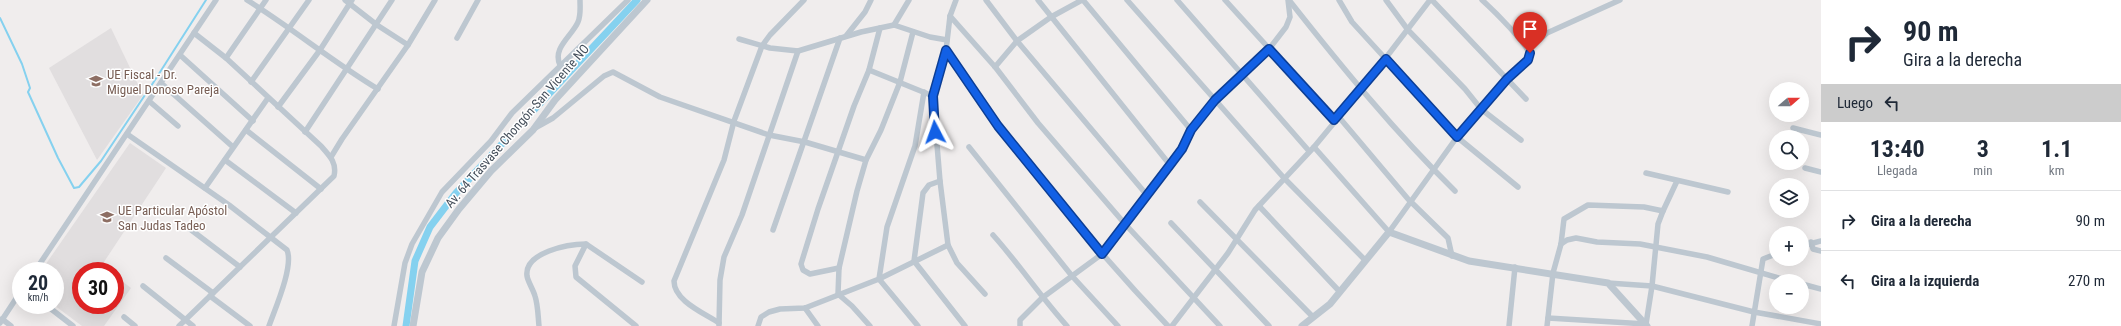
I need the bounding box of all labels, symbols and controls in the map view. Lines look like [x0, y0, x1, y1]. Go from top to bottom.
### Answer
pin [1513, 12, 1547, 53]
text: 90 m [1903, 15, 1959, 48]
icon: right [1837, 16, 1889, 68]
icon: arrive [1519, 18, 1541, 40]
street label: Av. 64 Trasvase Chongón-San Vicente NO [442, 41, 592, 211]
text: Gira a la derecha [1903, 49, 2022, 70]
place label: UE Fiscal - Dr. Miguel Donoso Pareja [107, 67, 219, 97]
school or university icon: UE Fiscal - Dr. Miguel Donoso Pareja [88, 73, 104, 89]
north arrow [1769, 82, 1809, 122]
map controls [1769, 82, 1809, 314]
icon: left [1881, 92, 1903, 114]
text: Luego [1837, 94, 1873, 112]
position arrow [914, 111, 956, 153]
button: search [1769, 130, 1809, 170]
text: 13:40 [1870, 135, 1925, 163]
text: 3 [1977, 135, 1989, 163]
text: 1.1 [2041, 135, 2072, 163]
text: Llegada [1877, 163, 1917, 178]
text: min [1973, 163, 1992, 178]
text: km [2049, 163, 2065, 178]
button: layers [1769, 178, 1809, 218]
place label: UE Particular Apóstol San Judas Tadeo [118, 203, 227, 233]
school or university icon: UE Particular Apóstol San Judas Tadeo [99, 209, 115, 225]
icon: right [1837, 210, 1859, 232]
text: Gira a la derecha [1871, 212, 1972, 230]
text: 90 m [2075, 212, 2105, 230]
button: + [1769, 226, 1809, 266]
speed limit sign: 30 [72, 262, 124, 314]
icon: left [1837, 270, 1859, 292]
text: 20 [28, 271, 48, 295]
text: Gira a la izquierda [1871, 272, 1979, 290]
text: 270 m [2068, 272, 2105, 290]
button: − [1769, 274, 1809, 314]
text: km/h [28, 292, 48, 303]

